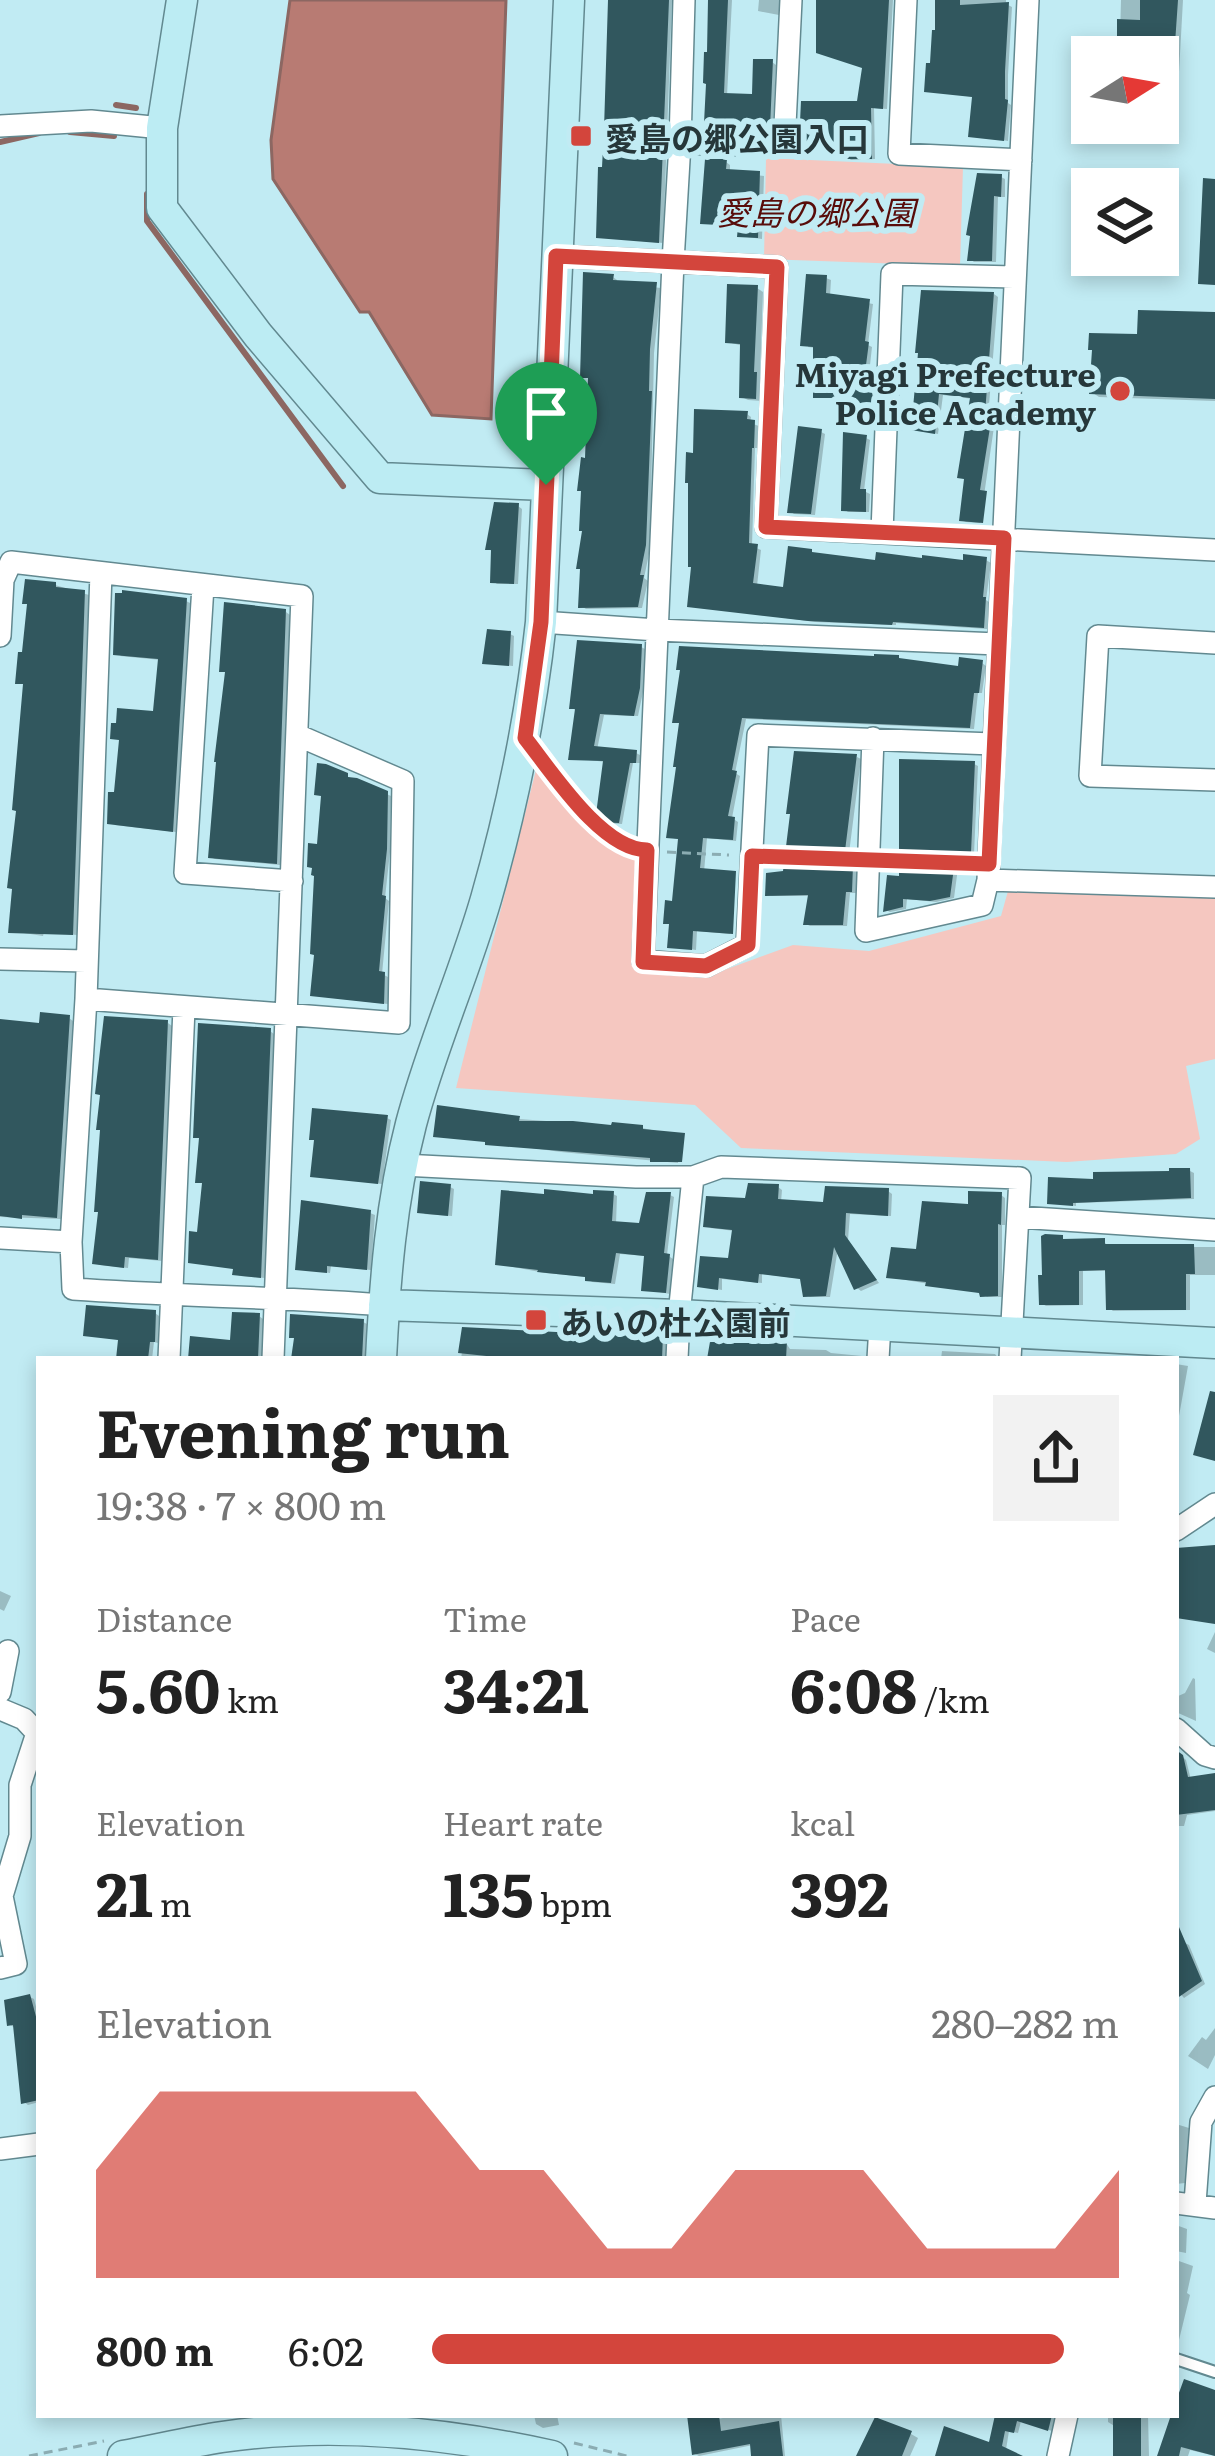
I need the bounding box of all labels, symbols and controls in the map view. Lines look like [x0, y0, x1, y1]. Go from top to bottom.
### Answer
north arrow [1071, 36, 1179, 144]
map controls [1071, 36, 1179, 276]
place label: 愛島の郷公園入口 [605, 112, 869, 161]
marker: 愛島の郷公園入口 [568, 123, 594, 149]
button: layers [1071, 168, 1179, 276]
park label: 愛島の郷公園 [717, 186, 919, 235]
place label: Miyagi Prefecture Police Academy [795, 348, 1097, 435]
pin [495, 362, 597, 485]
marker: Miyagi Prefecture Police Academy [1107, 378, 1133, 404]
icon: arrive [513, 380, 579, 446]
place label: あいの杜公園前 [560, 1296, 791, 1345]
marker: あいの杜公園前 [523, 1307, 549, 1333]
text: Evening run [96, 1380, 510, 1478]
button: share [993, 1395, 1119, 1521]
text: 19:38 · 7 × 800 m [96, 1474, 386, 1532]
text: Distance [96, 1593, 232, 1642]
text: Time [443, 1593, 527, 1642]
text: Pace [790, 1593, 861, 1642]
text: 5.60 [96, 1642, 220, 1731]
text: 34:21 [443, 1642, 589, 1731]
text: 6:08 [790, 1642, 917, 1731]
text: km [220, 1674, 279, 1723]
text: /km [917, 1674, 990, 1723]
text: Elevation [96, 1797, 245, 1846]
text: Heart rate [443, 1797, 603, 1846]
text: kcal [790, 1797, 855, 1846]
text: 21 [96, 1846, 153, 1935]
text: 135 [443, 1846, 534, 1935]
text: 392 [790, 1846, 889, 1935]
text: m [153, 1878, 192, 1927]
text: bpm [534, 1878, 612, 1927]
text: Elevation [96, 1992, 272, 2050]
text: 280–282 m [931, 1992, 1119, 2050]
text: 800 m [96, 2320, 214, 2378]
text: 6:02 [288, 2320, 364, 2378]

